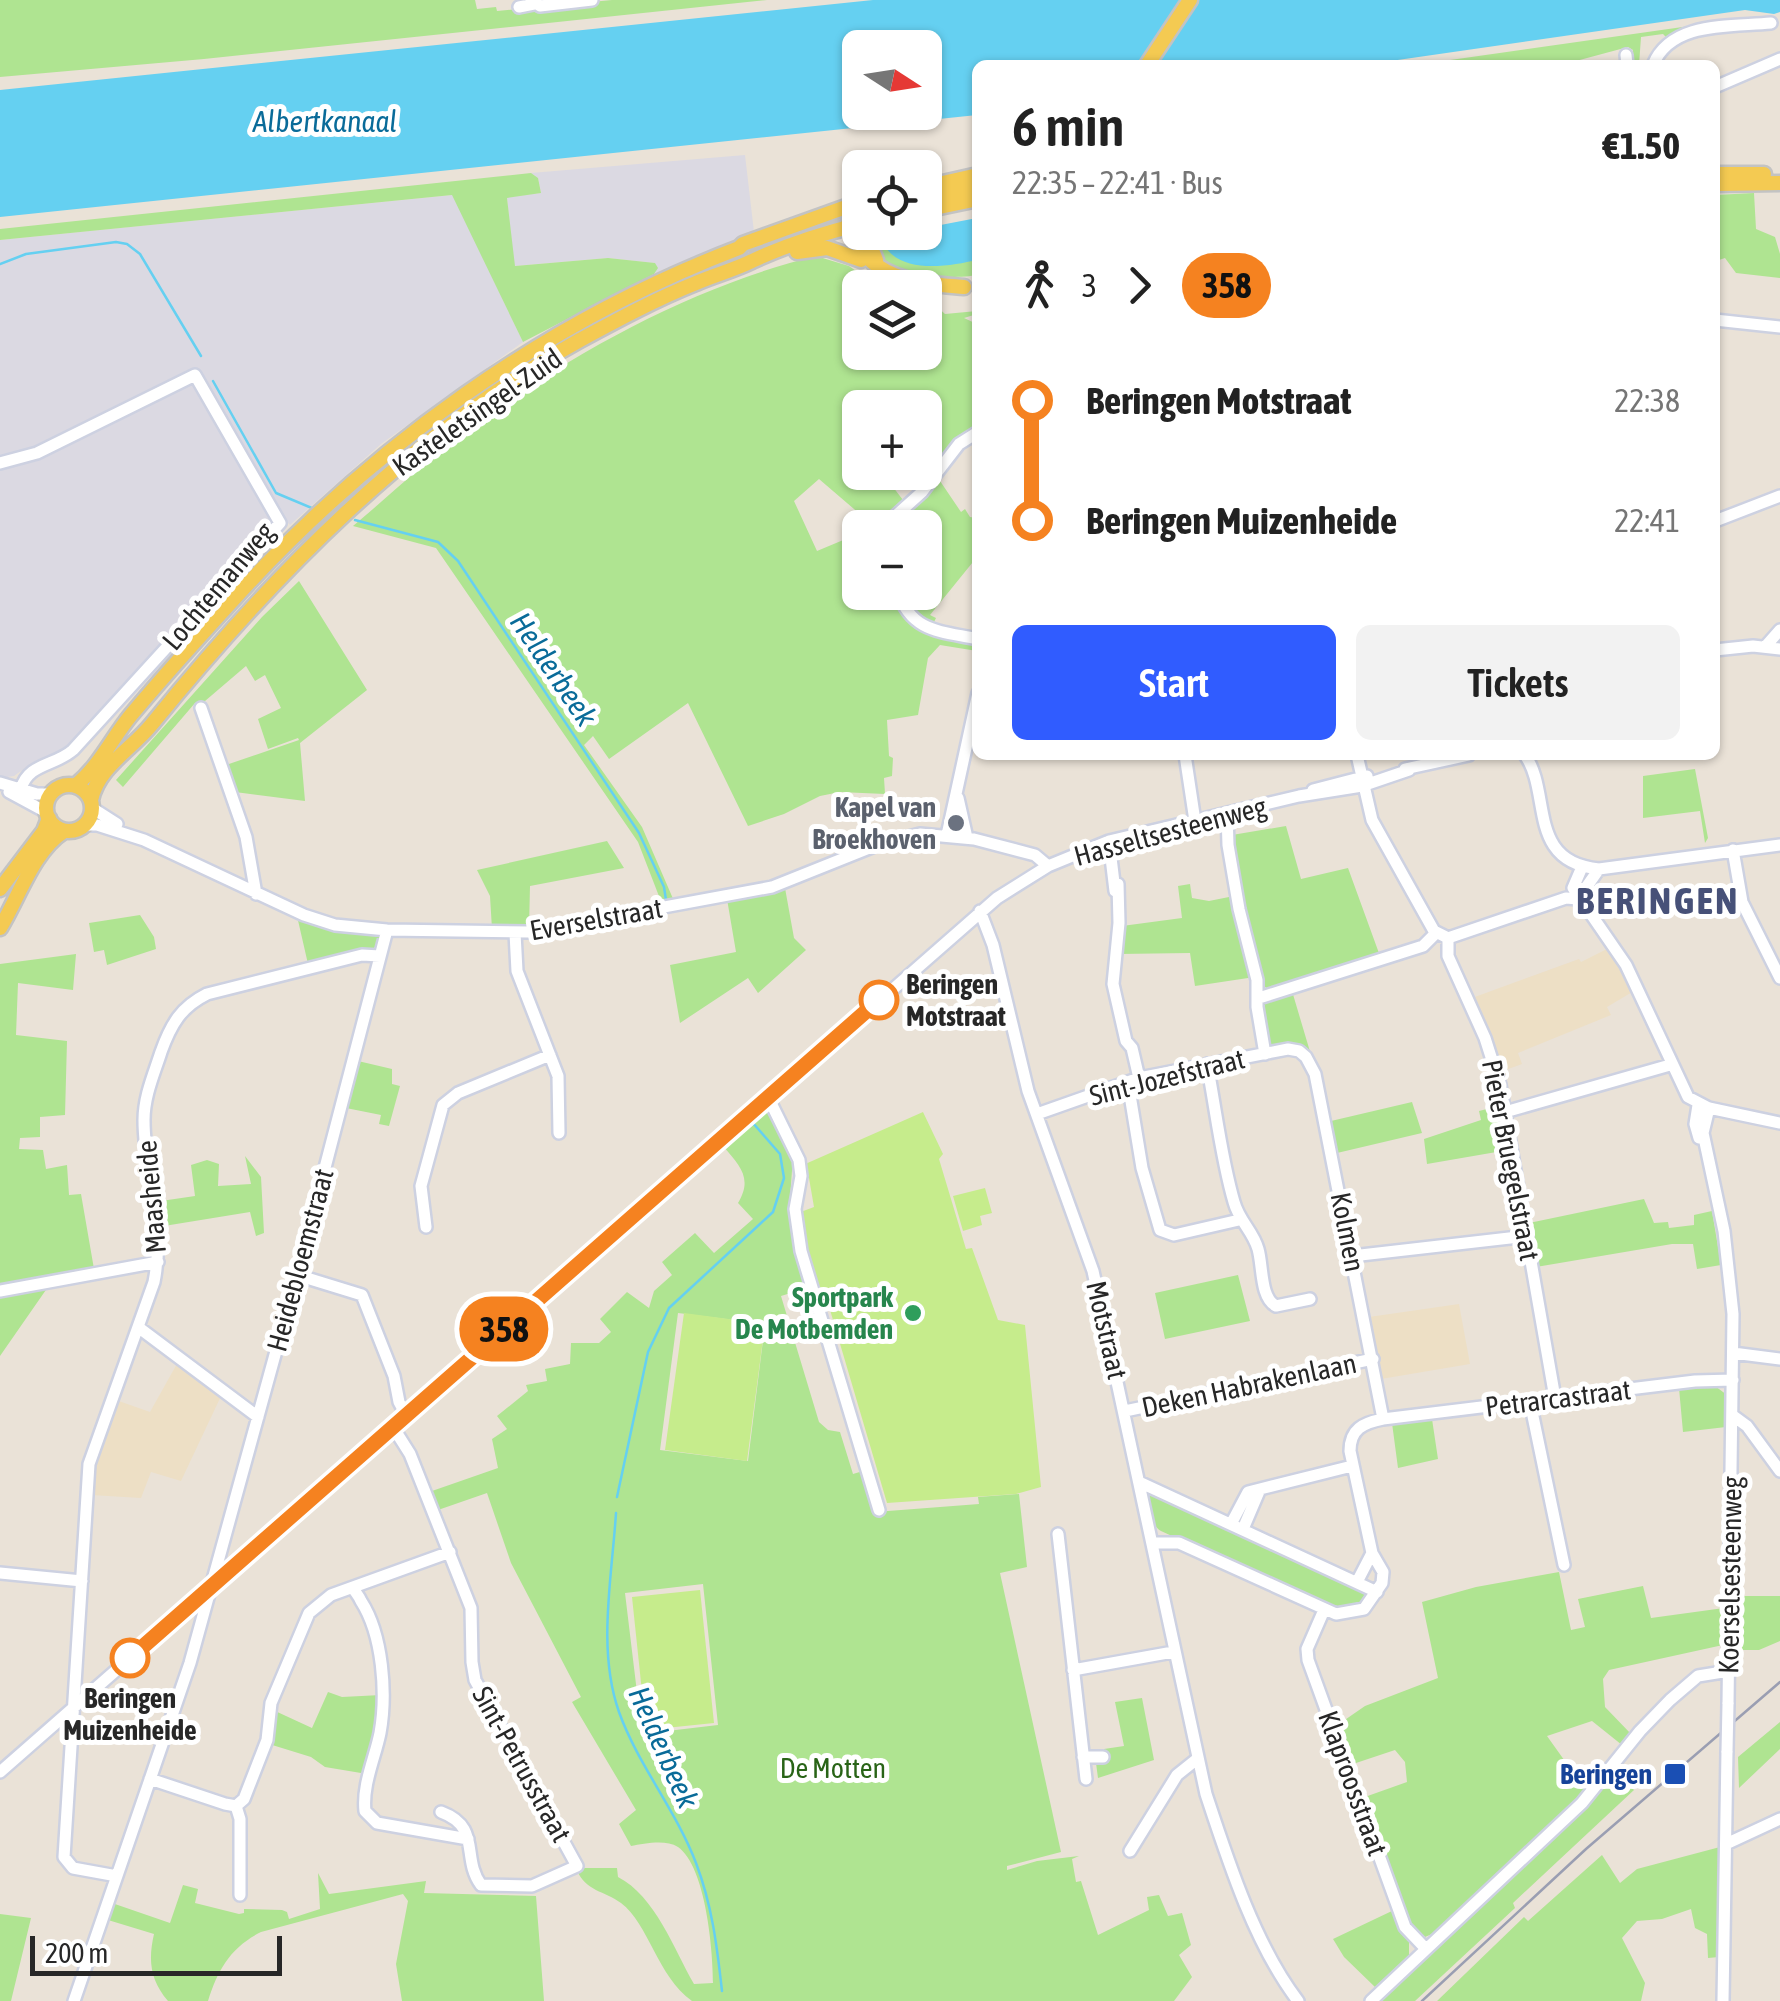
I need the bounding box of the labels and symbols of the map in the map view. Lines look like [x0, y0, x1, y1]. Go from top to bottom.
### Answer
north arrow [842, 30, 942, 130]
water label: Albertkanaal [252, 104, 397, 138]
street label: Kasteletsingel-Zuid [386, 342, 568, 482]
street label: Lochtemanweg [155, 516, 281, 656]
water label: Helderbeek [504, 606, 605, 733]
street label: Hasseltsesteenweg [1070, 790, 1270, 872]
place label: Kapel van Broekhoven [812, 791, 936, 855]
marker: Kapel van Broekhoven [945, 812, 967, 834]
district label: BERINGEN [1576, 879, 1740, 922]
street label: Everselstraat [527, 892, 665, 946]
place label: Beringen Motstraat [906, 968, 1006, 1032]
marker: Beringen Motstraat [860, 981, 898, 1019]
street label: Sint-Jozefstraat [1086, 1042, 1248, 1112]
street label: Pieter Bruegelstraat [1476, 1057, 1546, 1263]
street label: Maasheide [130, 1139, 172, 1255]
street label: Heidebloemstraat [260, 1165, 340, 1355]
street label: Kolmen [1325, 1190, 1371, 1274]
street label: Motstraat [1080, 1278, 1134, 1382]
place label: Sportpark De Motbemden [735, 1281, 894, 1345]
line badge: 358 [446, 1296, 562, 1362]
marker: Sportpark De Motbemden [902, 1302, 924, 1324]
street label: Deken Habrakenlaan [1139, 1347, 1359, 1423]
street label: Petrarcastraat [1483, 1373, 1633, 1423]
street label: Koerselsesteenweg [1712, 1476, 1748, 1674]
marker: Beringen Muizenheide [111, 1639, 149, 1677]
street label: Sint-Petrusstraat [466, 1681, 578, 1847]
water label: Helderbeek [622, 1681, 706, 1814]
place label: Beringen Muizenheide [63, 1682, 197, 1746]
street label: Klaproosstraat [1312, 1706, 1394, 1860]
park label: De Motten [780, 1752, 886, 1784]
place label: Beringen [1560, 1758, 1652, 1790]
marker: Beringen [1662, 1761, 1688, 1787]
scale bar [30, 1931, 282, 1976]

